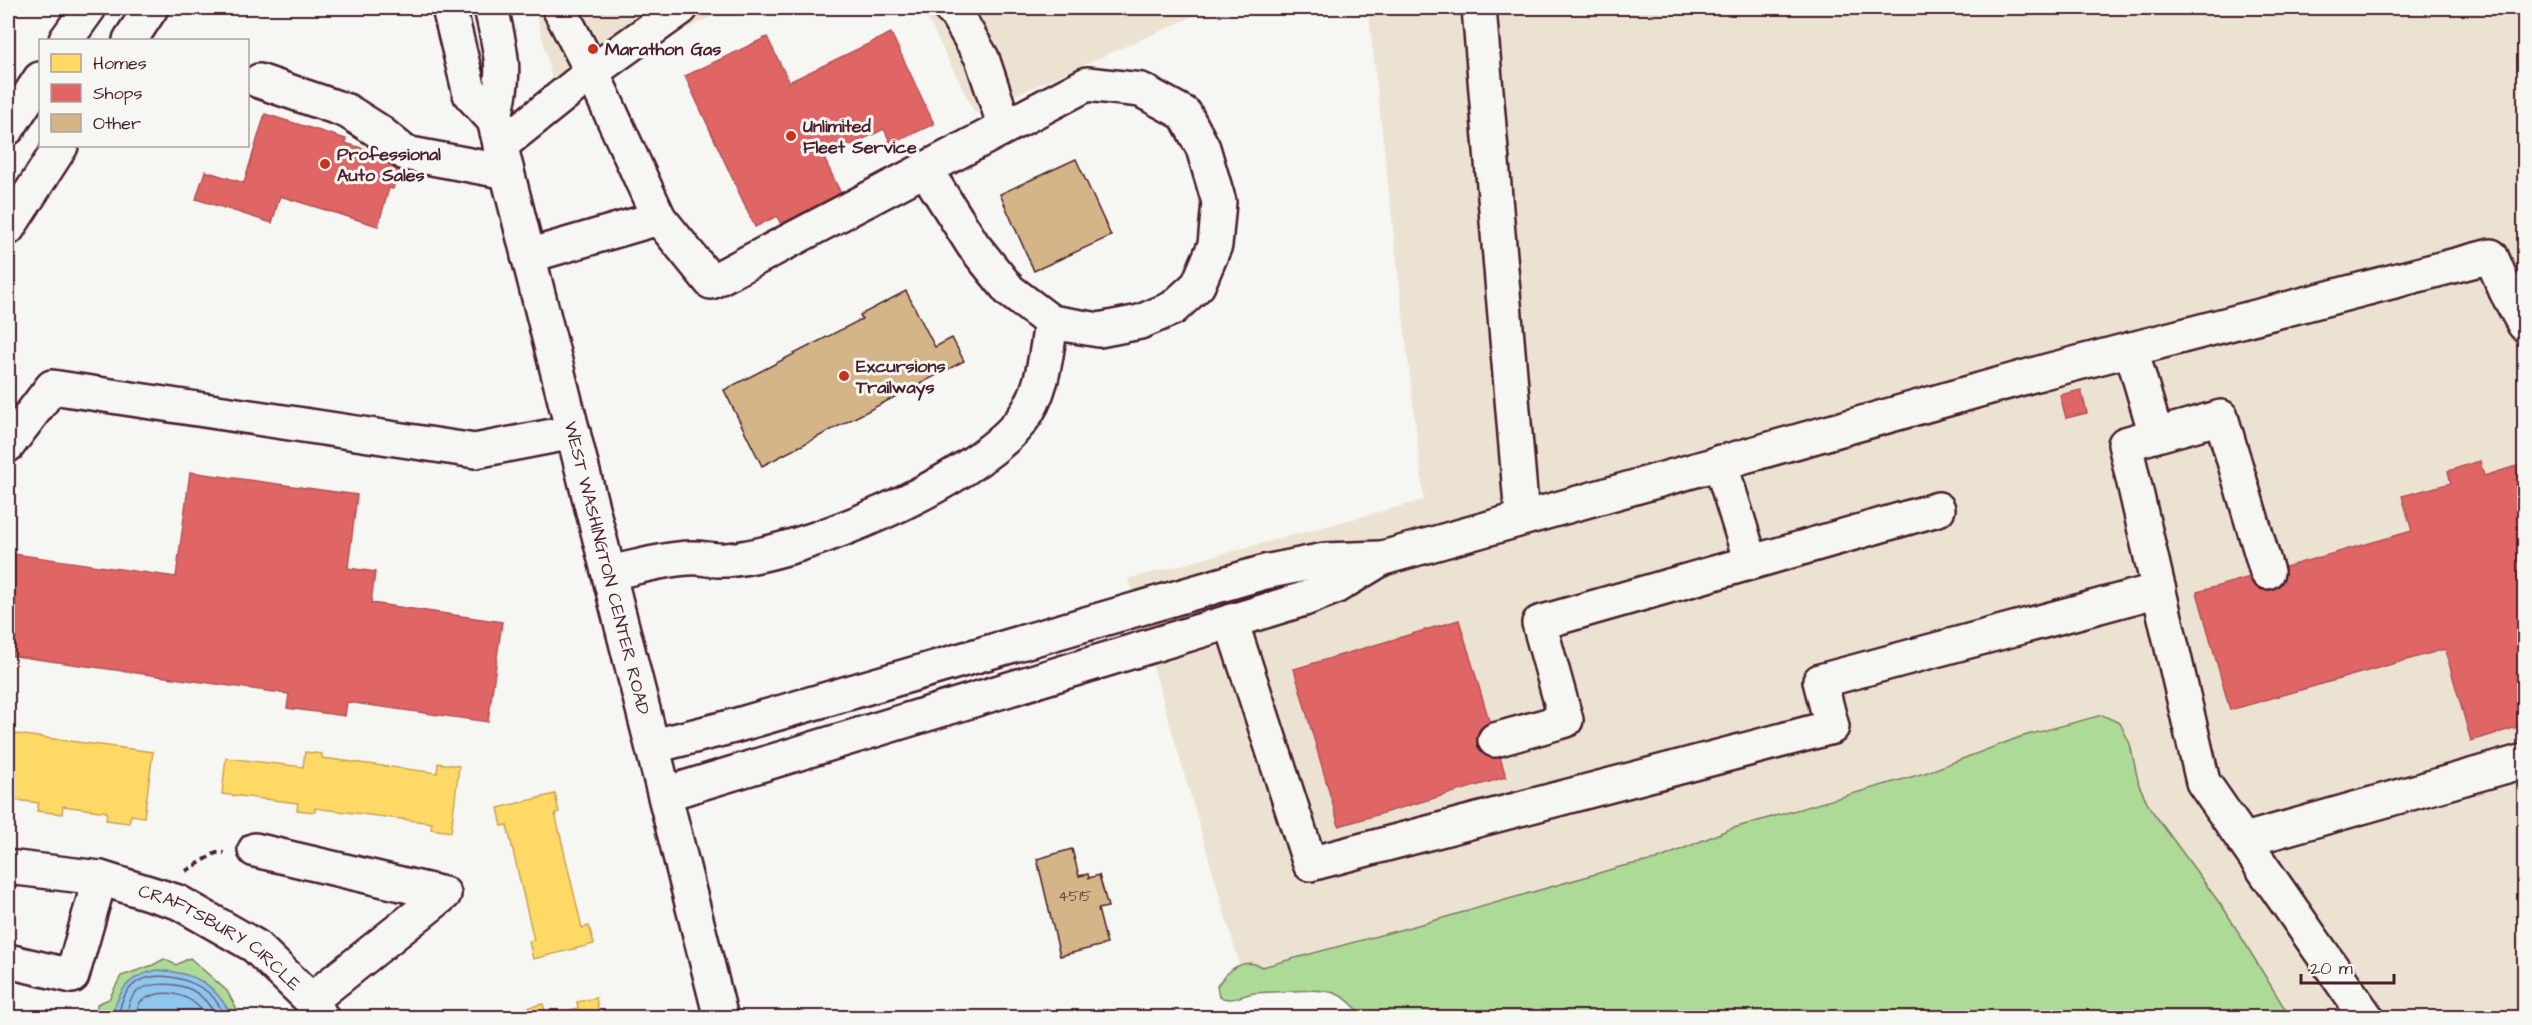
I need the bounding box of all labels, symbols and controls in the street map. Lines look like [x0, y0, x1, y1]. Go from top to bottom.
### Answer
place label: Marathon Gas [605, 37, 721, 62]
legend [39, 39, 249, 147]
marker: Marathon Gas [586, 42, 600, 56]
text: Homes [93, 51, 147, 76]
text: Shops [93, 81, 143, 106]
text: Other [93, 111, 141, 136]
place label: Unlimited Fleet Service [803, 114, 917, 160]
marker: Unlimited Fleet Service [784, 129, 798, 143]
place label: Professional Auto Sales [337, 142, 441, 188]
marker: Professional Auto Sales [318, 157, 332, 171]
place label: Excursions Trailways [855, 354, 946, 401]
marker: Excursions Trailways [837, 369, 851, 383]
street label: WEST WASHINGTON CENTER ROAD [558, 419, 656, 718]
street label: CRAFTSBURY CIRCLE [135, 879, 307, 997]
house number: 4515 [1058, 886, 1092, 907]
scale bar [2301, 947, 2394, 985]
text: 20 m [2310, 956, 2353, 981]

